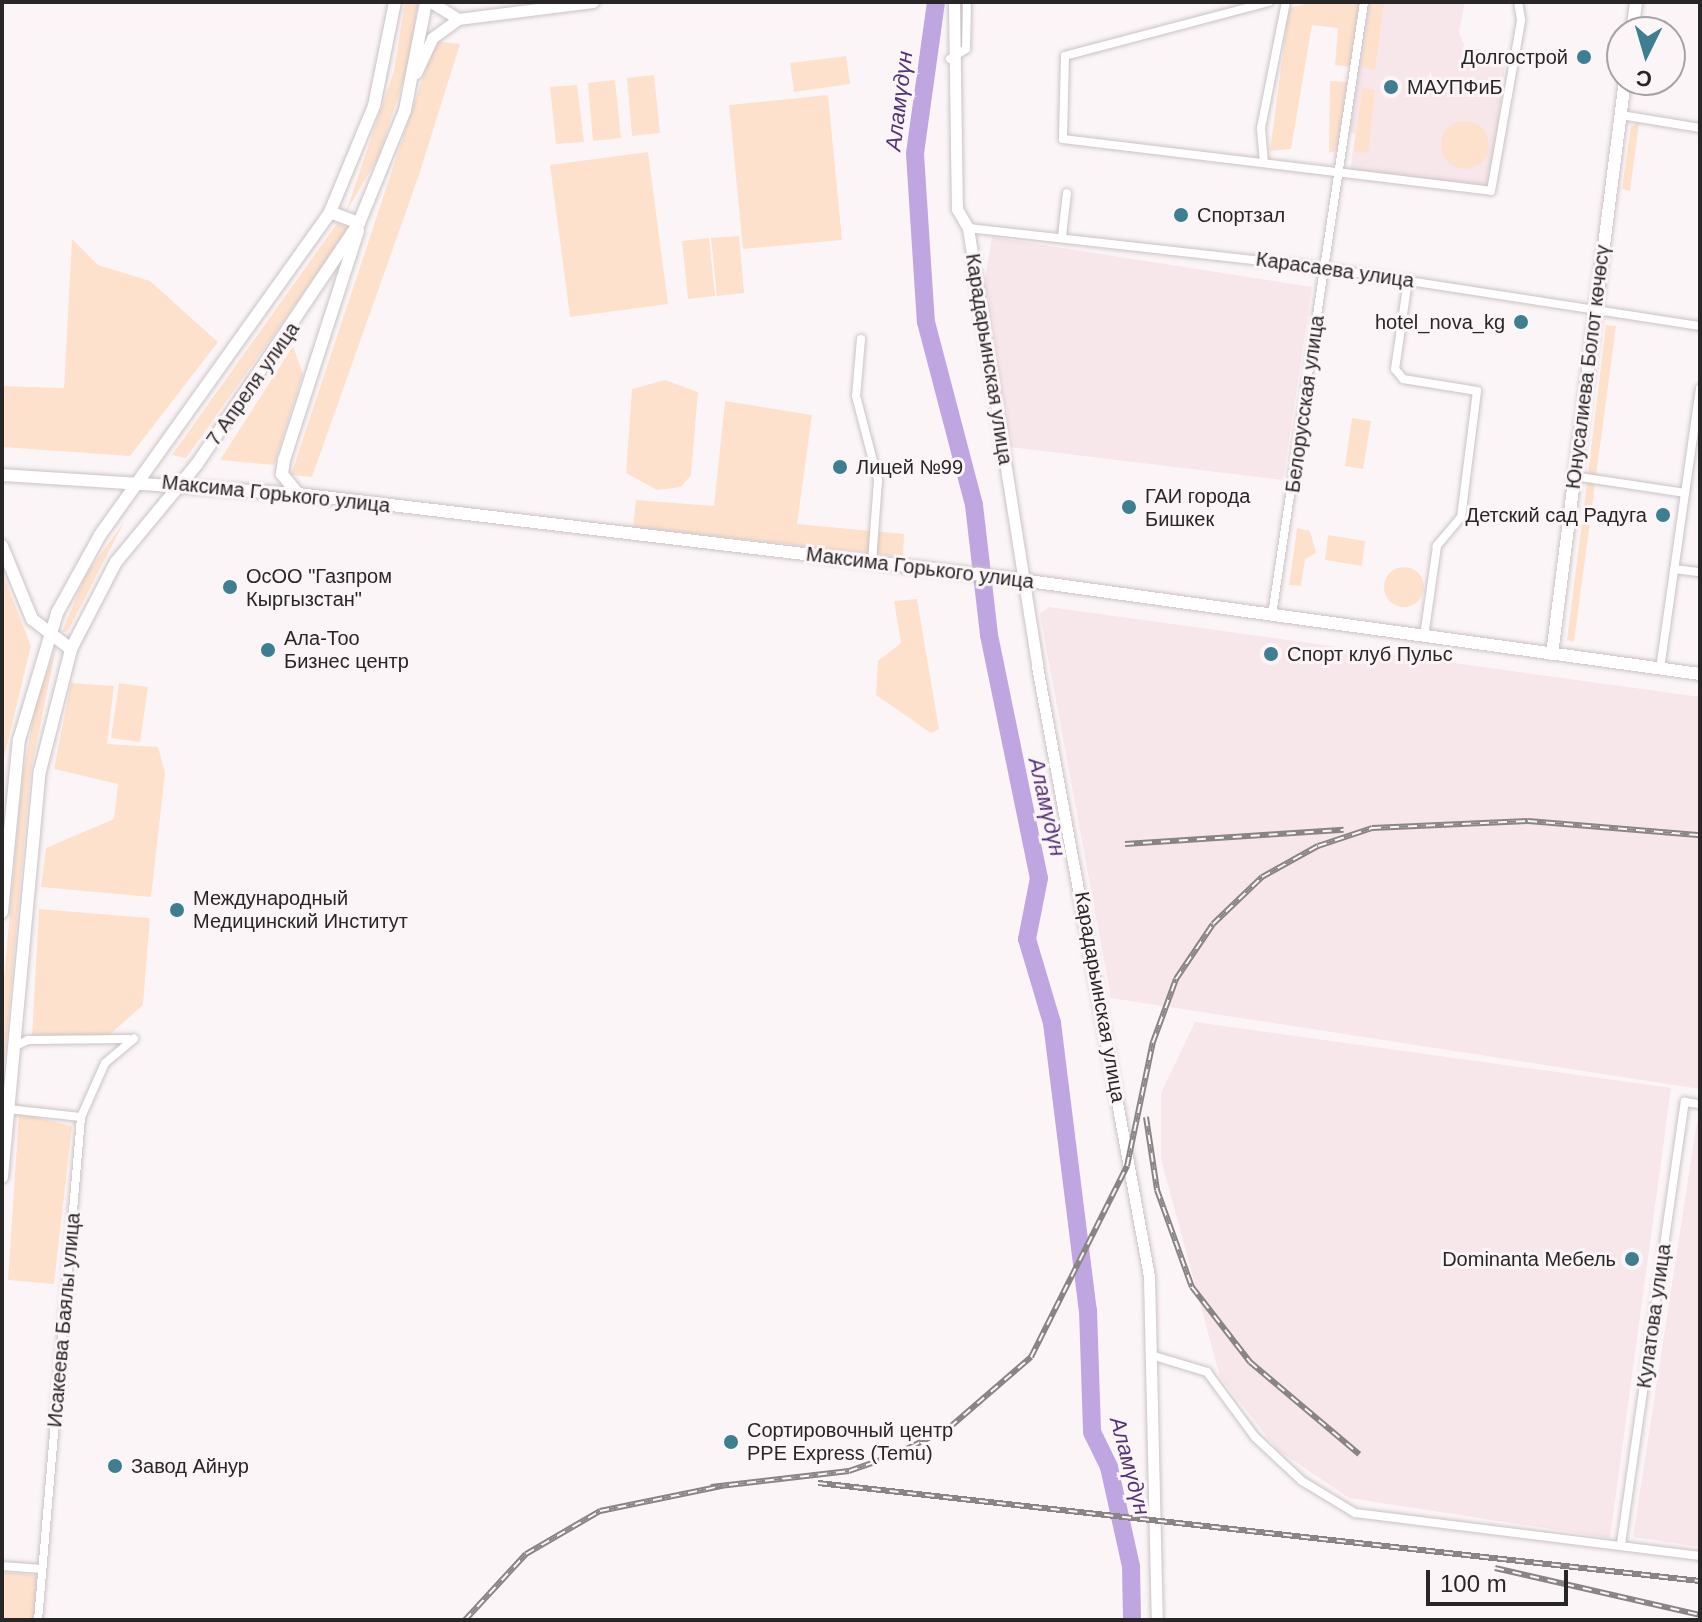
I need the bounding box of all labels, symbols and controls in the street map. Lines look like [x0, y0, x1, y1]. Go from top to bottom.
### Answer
north arrow [1606, 16, 1686, 96]
place label: Долгострой [1461, 45, 1568, 69]
marker: Долгострой [1575, 48, 1593, 66]
water label: Аламүдүн [880, 49, 918, 153]
text: С [1635, 65, 1653, 92]
place label: МАУПФиБ [1407, 75, 1503, 99]
marker: МАУПФиБ [1382, 78, 1400, 96]
place label: Спортзал [1197, 203, 1285, 227]
marker: Спортзал [1172, 206, 1190, 224]
street label: Юнусалиева Болот көчөсү [1561, 244, 1615, 490]
street label: Карасаева улица [1254, 247, 1416, 293]
street label: Карадарьинская улица [960, 252, 1018, 466]
place label: hotel_nova_kg [1375, 310, 1505, 334]
marker: hotel_nova_kg [1512, 313, 1530, 331]
street label: Белорусская улица [1281, 314, 1329, 494]
street label: 7 Апреля улица [201, 318, 305, 450]
place label: Лицей №99 [856, 455, 963, 479]
marker: Лицей №99 [831, 458, 849, 476]
street label: Максима Горького улица [161, 470, 391, 518]
place label: ГАИ города Бишкек [1145, 484, 1250, 531]
marker: ГАИ города Бишкек [1120, 498, 1138, 516]
place label: Детский сад Радуга [1466, 503, 1647, 527]
marker: Детский сад Радуга [1654, 506, 1672, 524]
street label: Максима Горького улица [805, 542, 1035, 594]
place label: ОсОО "Газпром Кыргызстан" [246, 564, 392, 611]
marker: ОсОО "Газпром Кыргызстан" [221, 578, 239, 596]
place label: Ала-Тоо Бизнес центр [284, 626, 409, 673]
marker: Ала-Тоо Бизнес центр [259, 641, 277, 659]
place label: Спорт клуб Пульс [1287, 642, 1453, 666]
marker: Спорт клуб Пульс [1262, 645, 1280, 663]
water label: Аламүдүн [1023, 755, 1071, 859]
place label: Международный Медицинский Институт [193, 886, 408, 933]
street label: Карадарьинская улица [1070, 890, 1130, 1104]
marker: Международный Медицинский Институт [168, 901, 186, 919]
street label: Исакеева Баялы улица [43, 1212, 85, 1428]
street label: Кулатова улица [1632, 1242, 1676, 1390]
place label: Dominanta Мебель [1442, 1247, 1616, 1271]
marker: Dominanta Мебель [1623, 1250, 1641, 1268]
water label: Аламүдүн [1104, 1414, 1156, 1518]
place label: Сортировочный центр PPE Express (Temu) [747, 1418, 953, 1465]
marker: Сортировочный центр PPE Express (Temu) [722, 1433, 740, 1451]
place label: Завод Айнур [131, 1454, 249, 1478]
marker: Завод Айнур [106, 1457, 124, 1475]
scale bar [1430, 1554, 1572, 1604]
text: 100 m [1440, 1570, 1507, 1597]

